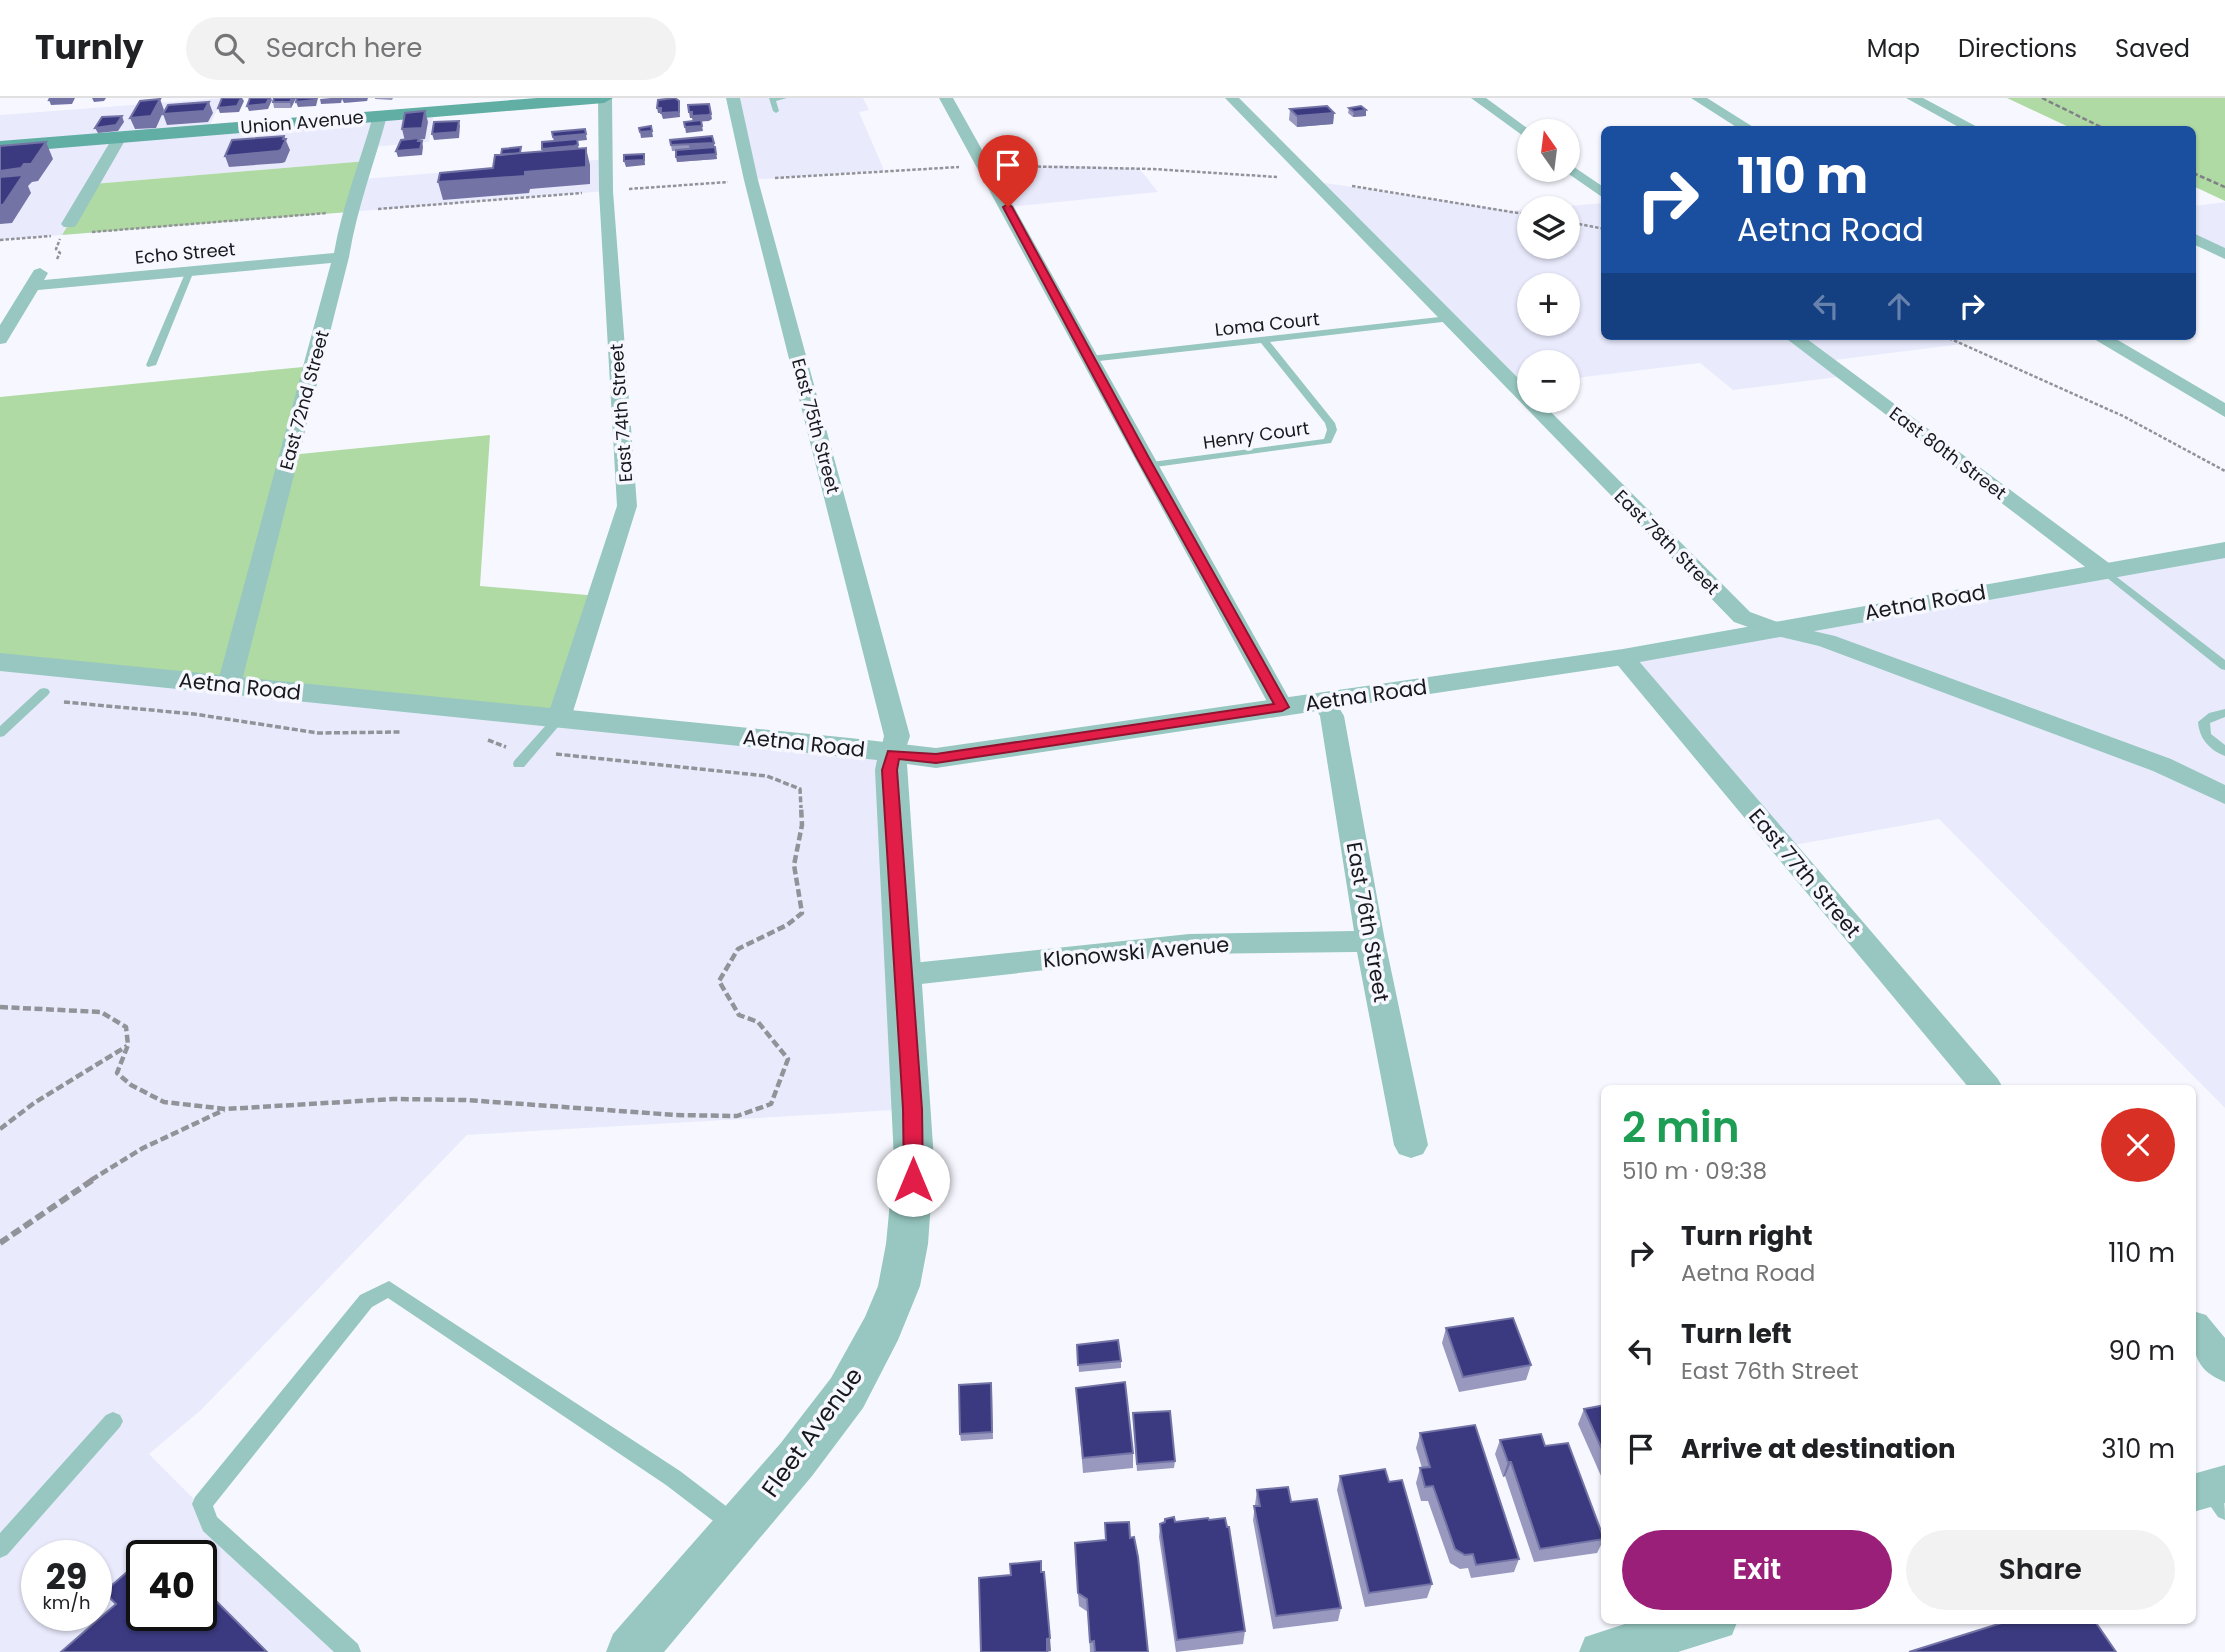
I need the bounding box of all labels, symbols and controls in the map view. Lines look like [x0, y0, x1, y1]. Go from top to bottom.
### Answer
search box [186, 17, 676, 80]
text: Turnly [35, 24, 144, 71]
icon: search [210, 29, 248, 67]
text: Search here [266, 30, 422, 66]
text: Map [1867, 32, 1920, 65]
text: Directions [1958, 32, 2077, 65]
text: Saved [2115, 32, 2190, 65]
street label: Union Avenue [239, 104, 365, 140]
north arrow [1517, 119, 1580, 182]
map controls [1517, 119, 1580, 413]
pin [978, 135, 1038, 207]
text: 110 m [1737, 142, 1868, 210]
icon: arrive [989, 146, 1027, 184]
icon: right [1622, 154, 1713, 245]
button: layers [1517, 196, 1580, 259]
text: Aetna Road [1737, 207, 1924, 252]
street label: Echo Street [134, 236, 236, 270]
button: + [1517, 273, 1580, 336]
icon: left [1807, 287, 1845, 325]
icon: ahead [1880, 287, 1918, 325]
icon: right [1953, 287, 1991, 325]
street label: Loma Court [1213, 306, 1321, 342]
street label: East 72nd Street [273, 327, 335, 473]
street label: East 74th Street [604, 343, 638, 483]
button: − [1517, 350, 1580, 413]
street label: East 75th Street [786, 356, 846, 496]
street label: East 80th Street [1884, 401, 2012, 505]
street label: Henry Court [1201, 415, 1311, 455]
street label: East 78th Street [1609, 484, 1725, 600]
street label: Aetna Road [1862, 577, 1988, 627]
street label: Aetna Road [177, 665, 303, 707]
street label: Aetna Road [1303, 672, 1429, 718]
street label: Aetna Road [741, 722, 867, 764]
street label: East 77th Street [1742, 802, 1868, 944]
street label: East 76th Street [1340, 840, 1396, 1004]
street label: Klonowski Avenue [1042, 929, 1230, 975]
text: 2 min [1622, 1098, 1740, 1157]
button: close [2101, 1108, 2175, 1182]
position arrow [876, 1143, 950, 1217]
text: 510 m · 09:38 [1622, 1155, 1767, 1187]
text: Turn right [1681, 1218, 1813, 1254]
icon: right [1622, 1234, 1660, 1272]
text: 110 m [2108, 1235, 2175, 1271]
text: Aetna Road [1681, 1257, 1815, 1289]
text: Turn left [1681, 1316, 1792, 1352]
icon: left [1622, 1332, 1660, 1370]
text: 90 m [2109, 1333, 2175, 1369]
text: East 76th Street [1681, 1355, 1859, 1387]
street label: Fleet Avenue [754, 1360, 870, 1504]
icon: arrive [1622, 1430, 1660, 1468]
text: Arrive at destination [1681, 1431, 1956, 1467]
text: 310 m [2101, 1431, 2175, 1467]
button: Exit [1622, 1530, 1892, 1610]
button: Share [1906, 1530, 2175, 1610]
speed limit sign: 40 [126, 1540, 217, 1631]
text: 29 [46, 1552, 87, 1601]
text: km/h [43, 1590, 90, 1615]

